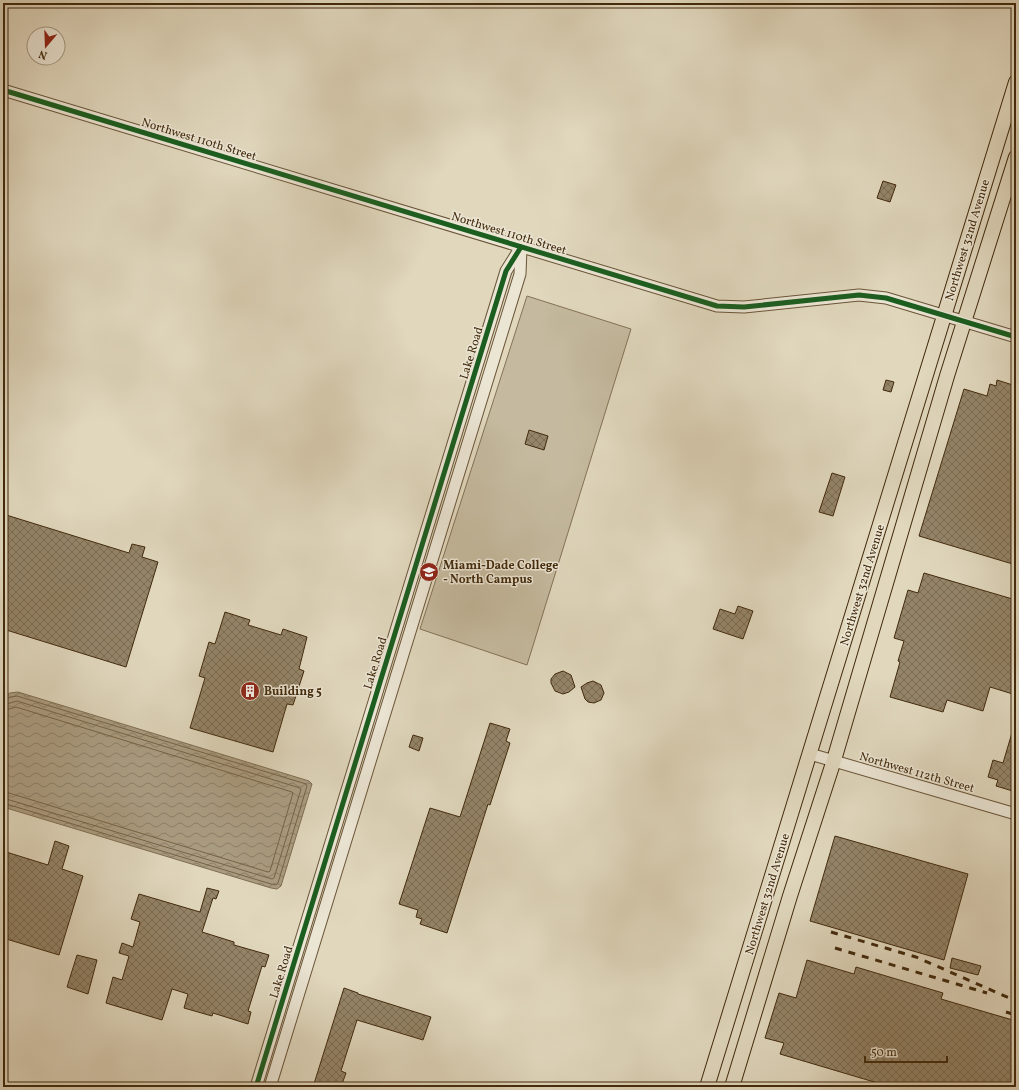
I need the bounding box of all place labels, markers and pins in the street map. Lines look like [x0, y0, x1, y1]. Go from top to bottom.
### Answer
place label: Miami-Dade College - North Campus [443, 558, 558, 588]
school or university icon: Miami-Dade College - North Campus [418, 561, 440, 583]
building icon: Building 5 [239, 680, 261, 702]
place label: Building 5 [264, 684, 322, 700]

